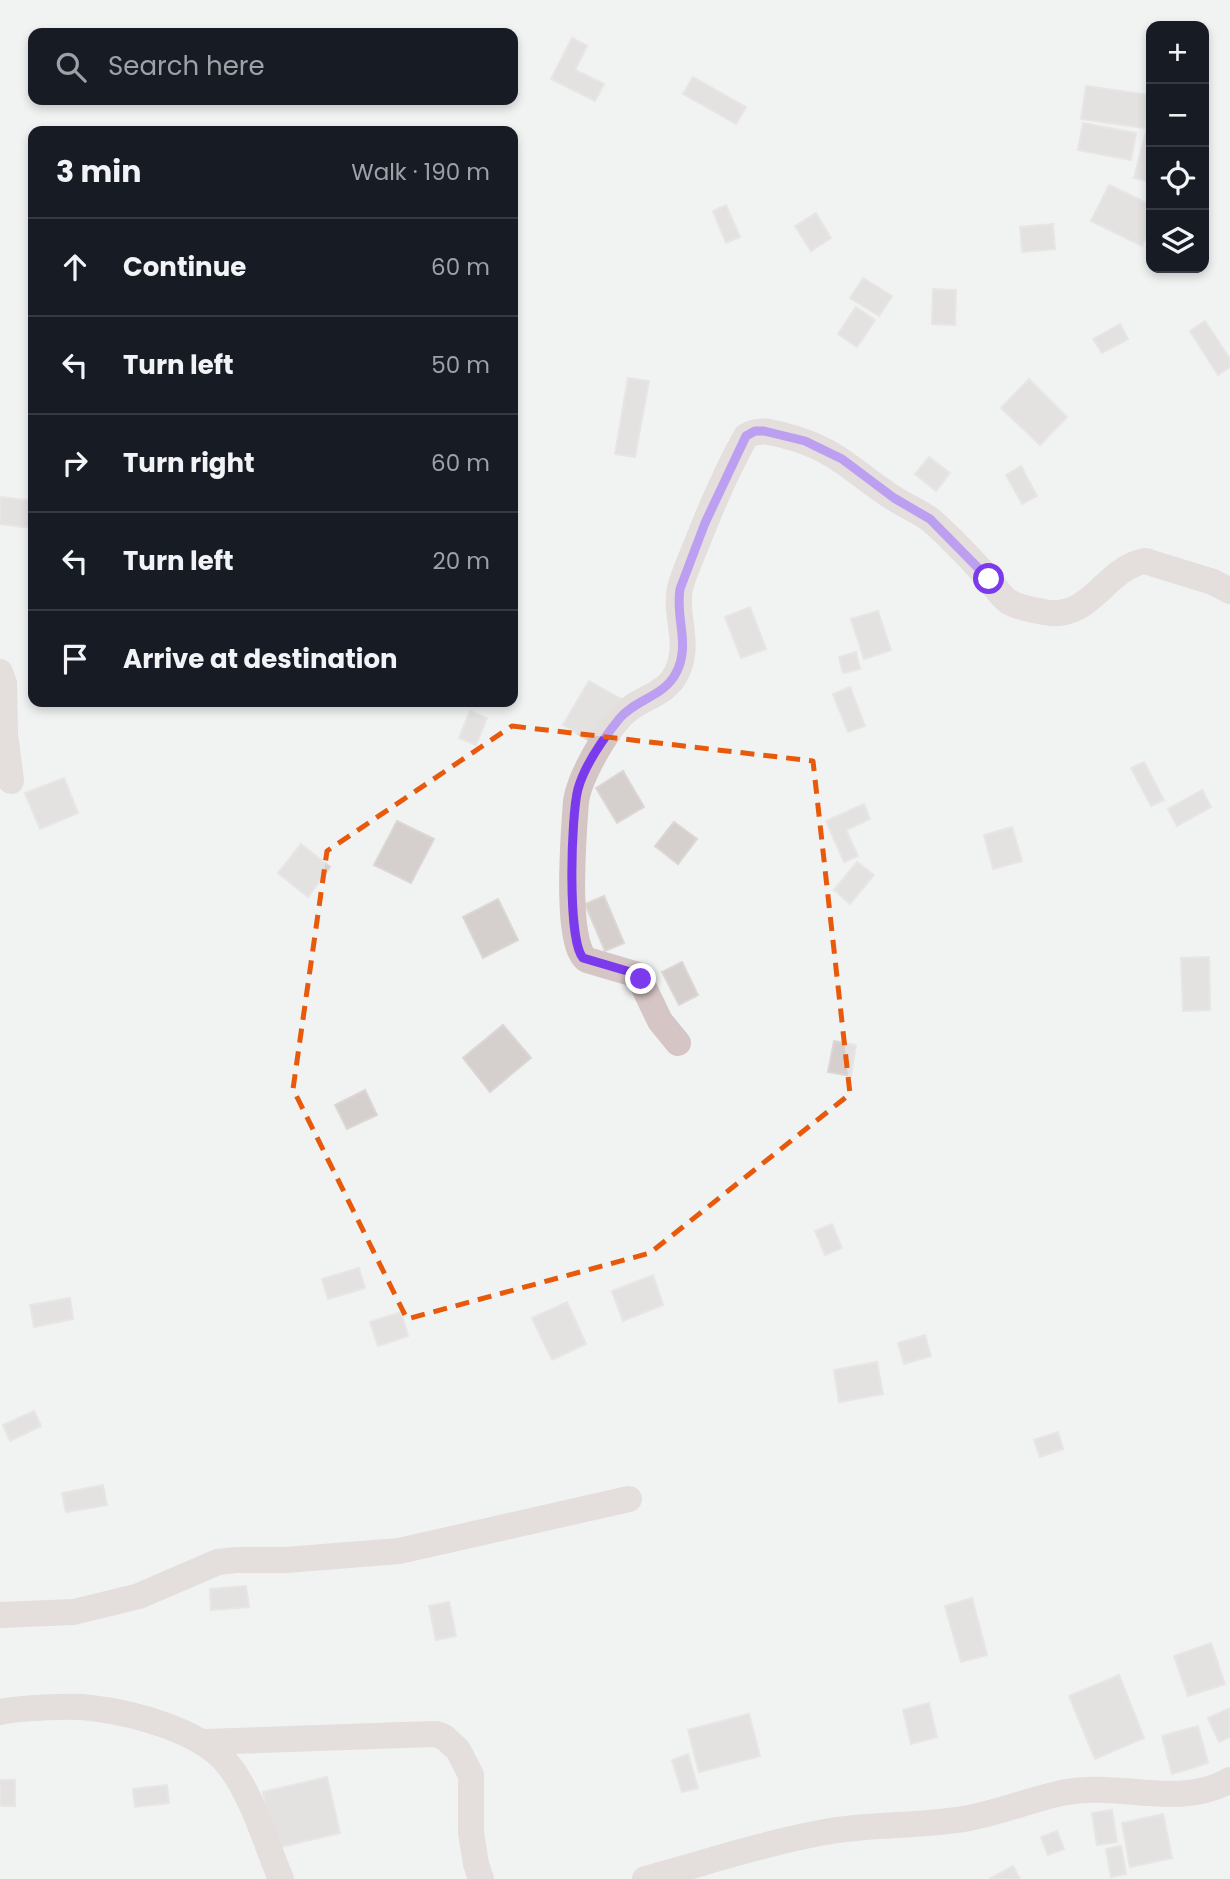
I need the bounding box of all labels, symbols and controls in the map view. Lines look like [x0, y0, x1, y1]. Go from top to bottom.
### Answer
map controls [1146, 21, 1209, 273]
button: + [1146, 21, 1209, 84]
search box [28, 28, 518, 105]
icon: search [52, 48, 90, 86]
text: Search here [108, 48, 265, 84]
button: − [1146, 84, 1209, 147]
button: locate [1146, 147, 1209, 210]
text: 3 min [56, 150, 141, 193]
text: Walk · 190 m [351, 156, 490, 188]
button: layers [1146, 210, 1209, 273]
icon: ahead [56, 248, 94, 286]
text: Continue [123, 249, 246, 285]
text: 60 m [431, 251, 490, 283]
icon: left [56, 346, 94, 384]
text: Turn left [123, 347, 234, 383]
text: 50 m [431, 349, 490, 381]
icon: right [56, 444, 94, 482]
text: Turn right [123, 445, 255, 481]
text: 60 m [431, 447, 490, 479]
icon: left [56, 542, 94, 580]
text: Turn left [123, 543, 234, 579]
text: 20 m [432, 545, 490, 577]
route start [973, 563, 1004, 594]
icon: arrive [56, 640, 94, 678]
text: Arrive at destination [123, 641, 398, 677]
route end [625, 963, 656, 994]

